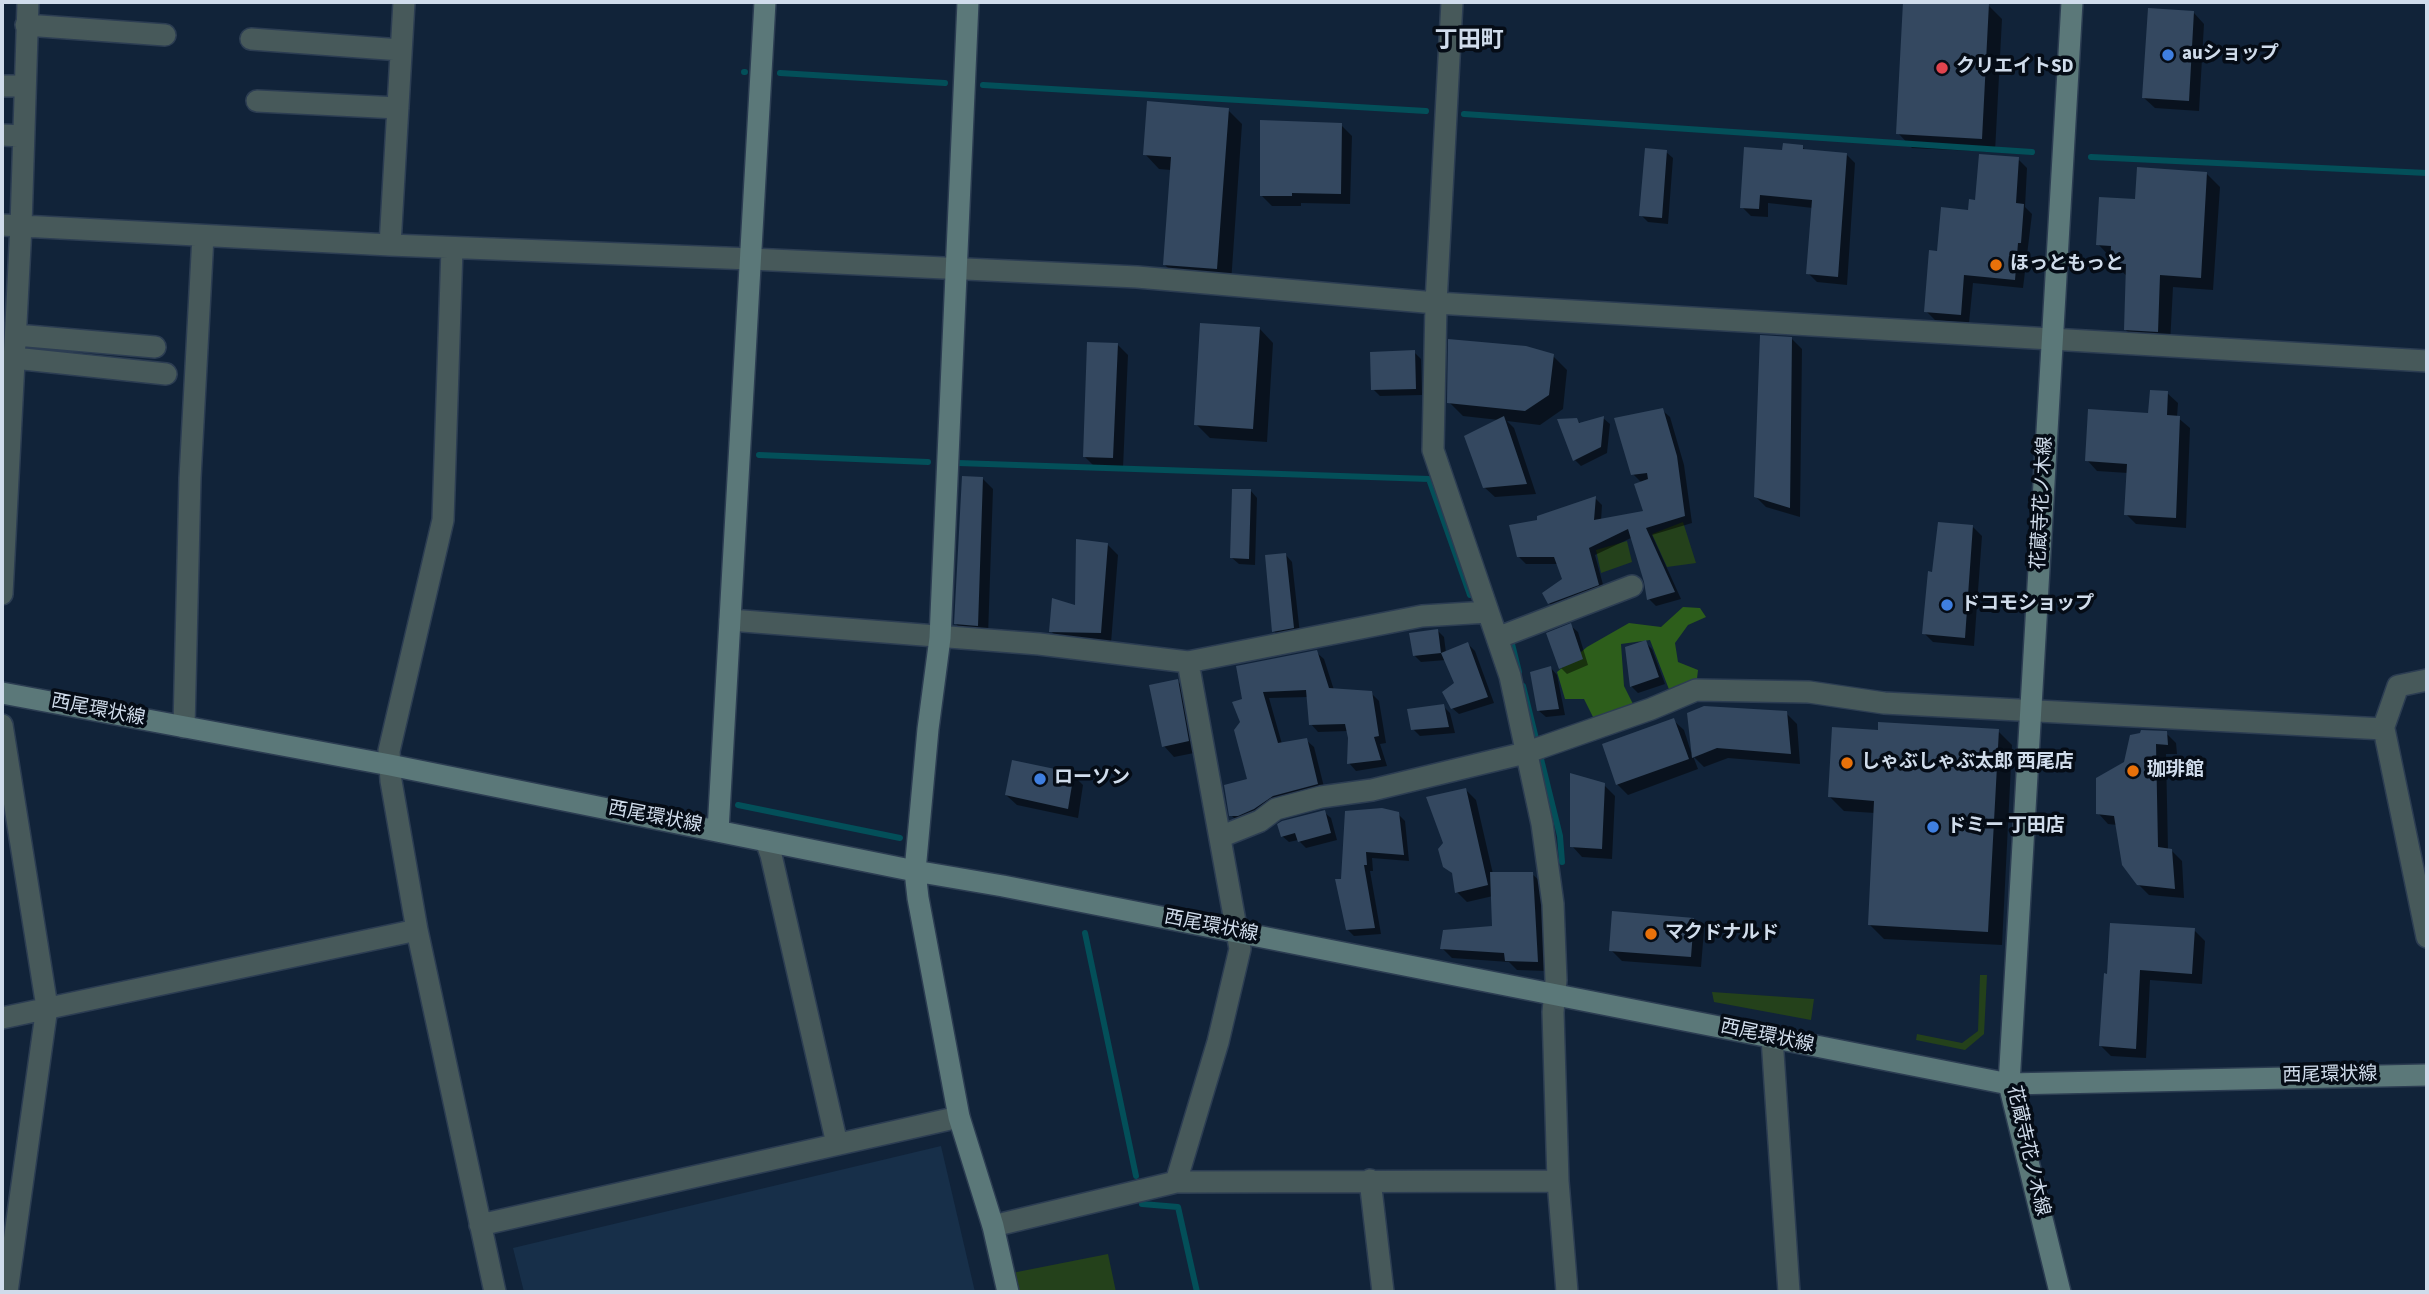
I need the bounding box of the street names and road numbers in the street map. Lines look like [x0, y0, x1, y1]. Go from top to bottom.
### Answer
street label: 花蔵寺花ノ木線 [2028, 436, 2058, 570]
street label: 西尾環状線 [49, 691, 147, 731]
street label: 西尾環状線 [606, 798, 704, 838]
street label: 西尾環状線 [1162, 907, 1260, 947]
street label: 西尾環状線 [1718, 1016, 1816, 1058]
street label: 西尾環状線 [2282, 1064, 2378, 1088]
street label: 花蔵寺花ノ木線 [2001, 1084, 2053, 1218]

